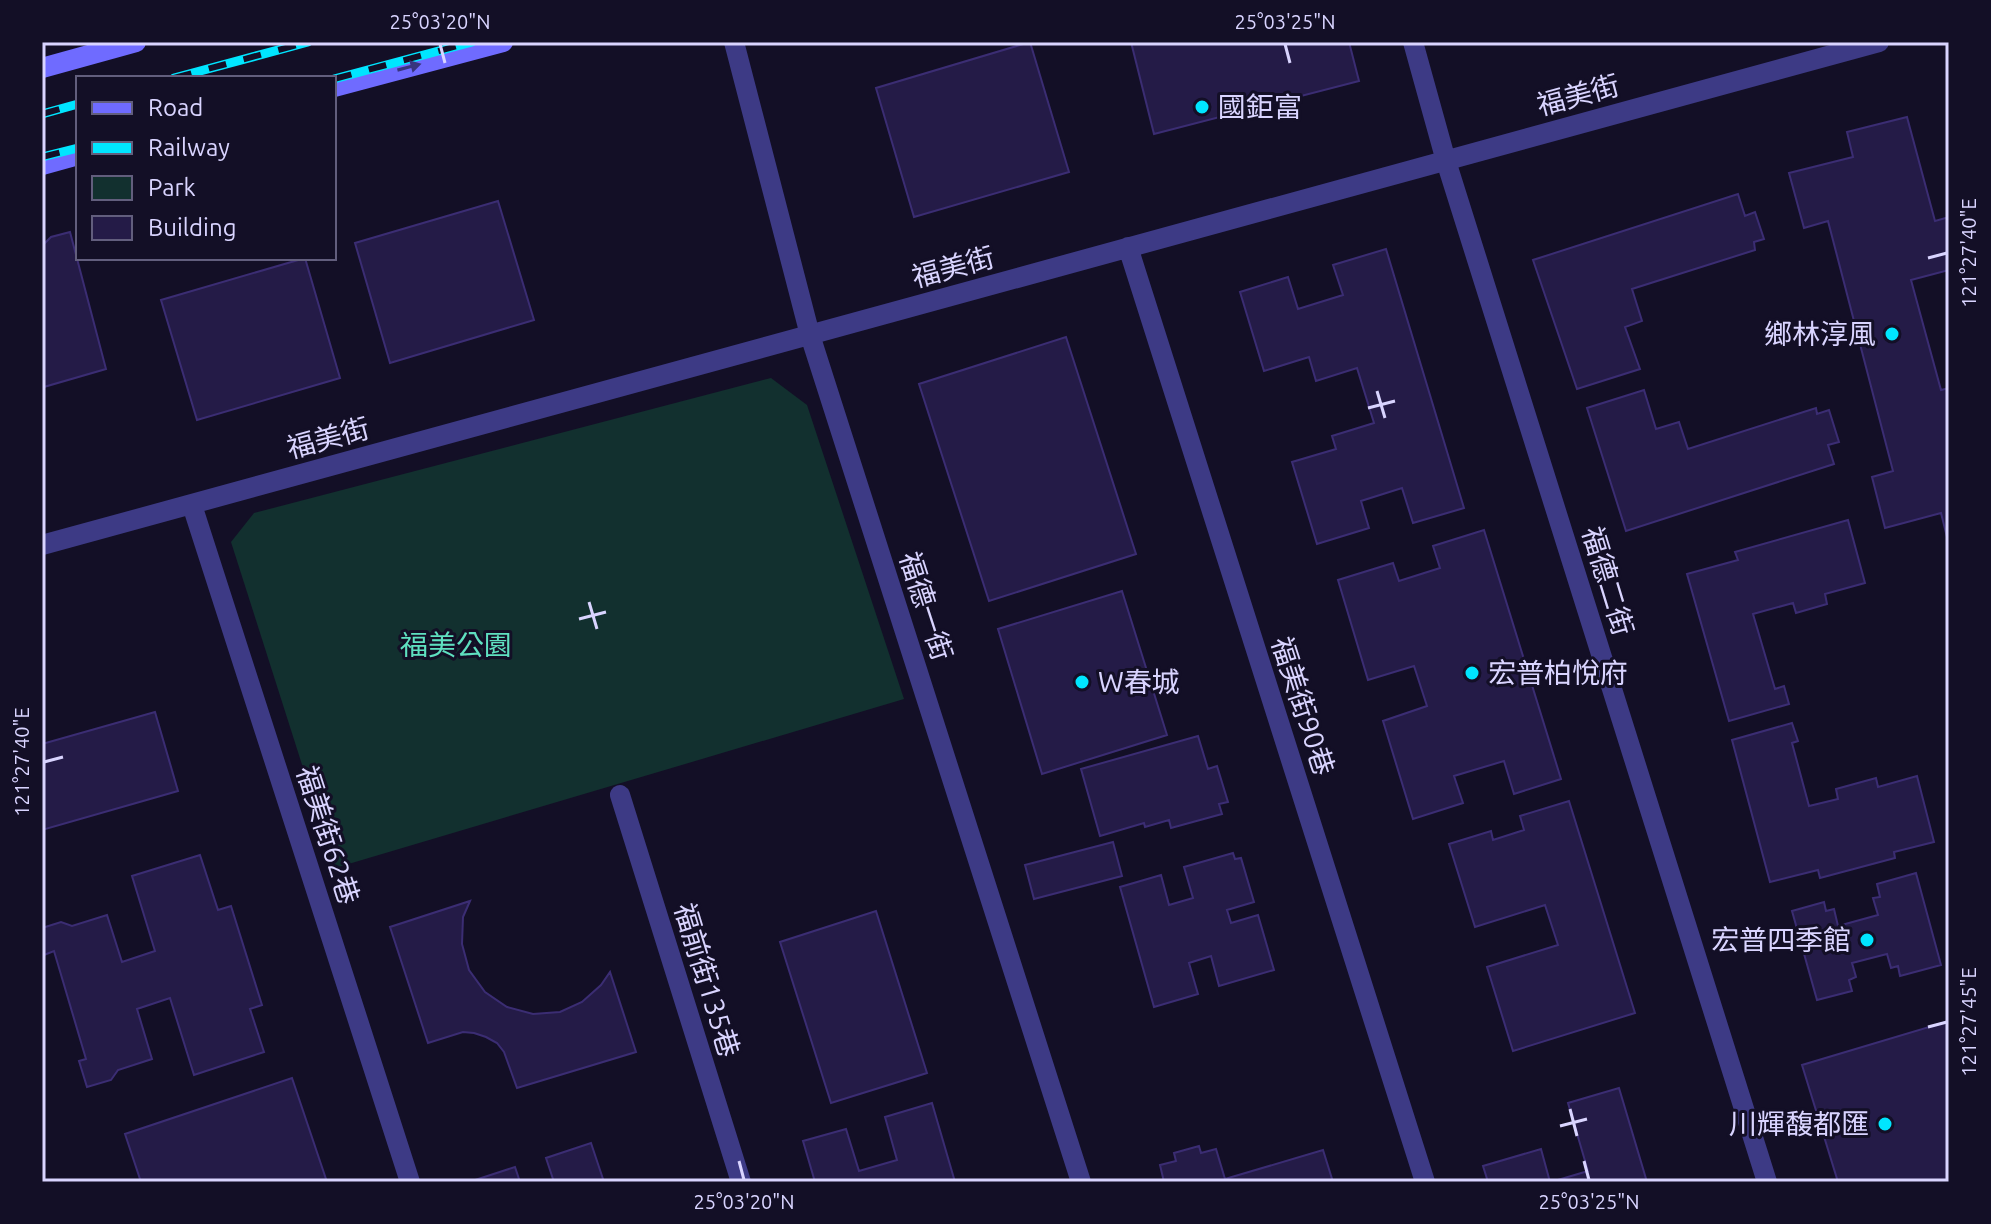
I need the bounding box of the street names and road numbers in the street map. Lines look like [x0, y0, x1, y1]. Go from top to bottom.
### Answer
street label: 福美街 [1533, 69, 1622, 120]
street label: 福美街 [908, 241, 997, 292]
street label: 福美街 [283, 412, 372, 463]
street label: 福德二街 [1577, 523, 1640, 639]
street label: 福德一街 [894, 548, 959, 664]
street label: 福美街90巷 [1267, 633, 1340, 779]
street label: 福美街62巷 [292, 762, 365, 908]
street label: 福前街135巷 [669, 899, 746, 1061]

